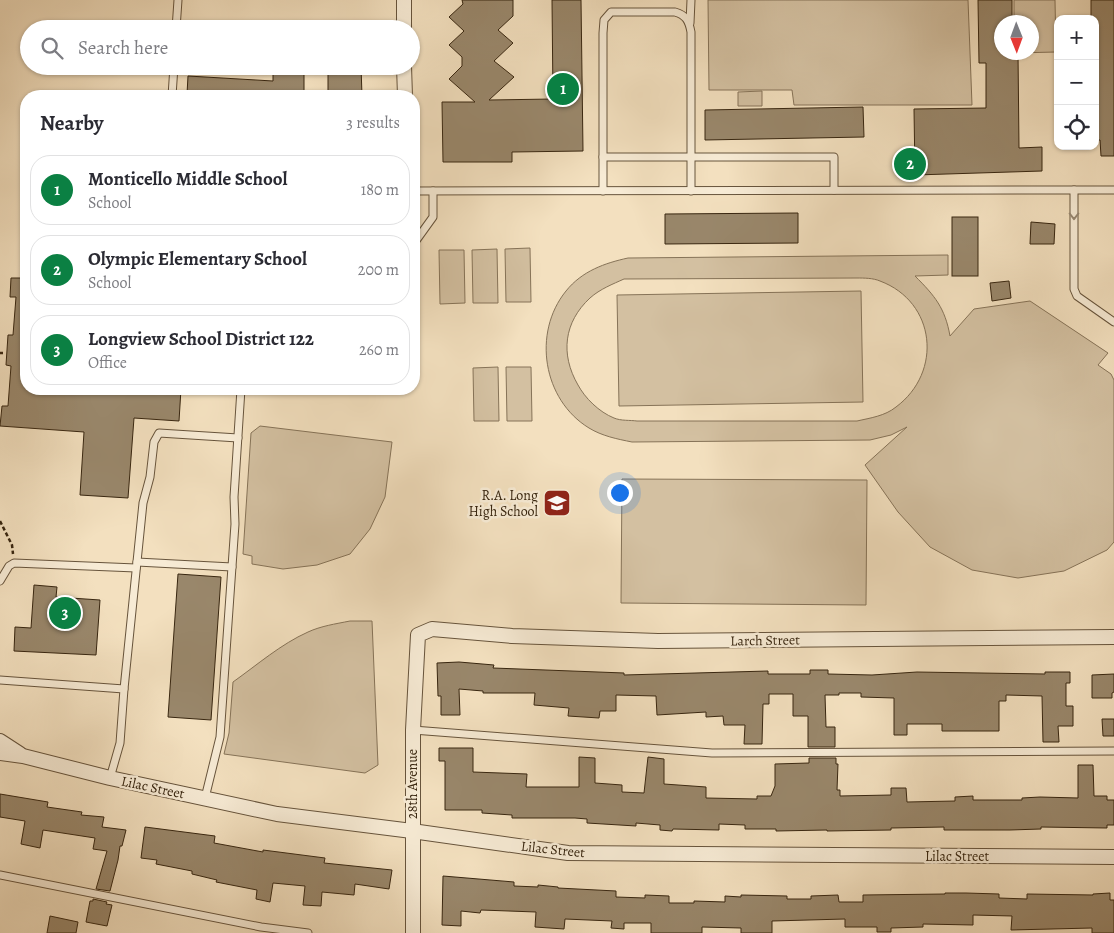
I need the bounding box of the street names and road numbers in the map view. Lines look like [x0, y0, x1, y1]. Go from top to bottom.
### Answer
street label: Larch Street [730, 630, 800, 651]
street label: 28th Avenue [403, 749, 422, 819]
street label: Lilac Street [120, 772, 187, 804]
street label: Lilac Street [520, 837, 586, 862]
street label: Lilac Street [925, 847, 989, 866]

